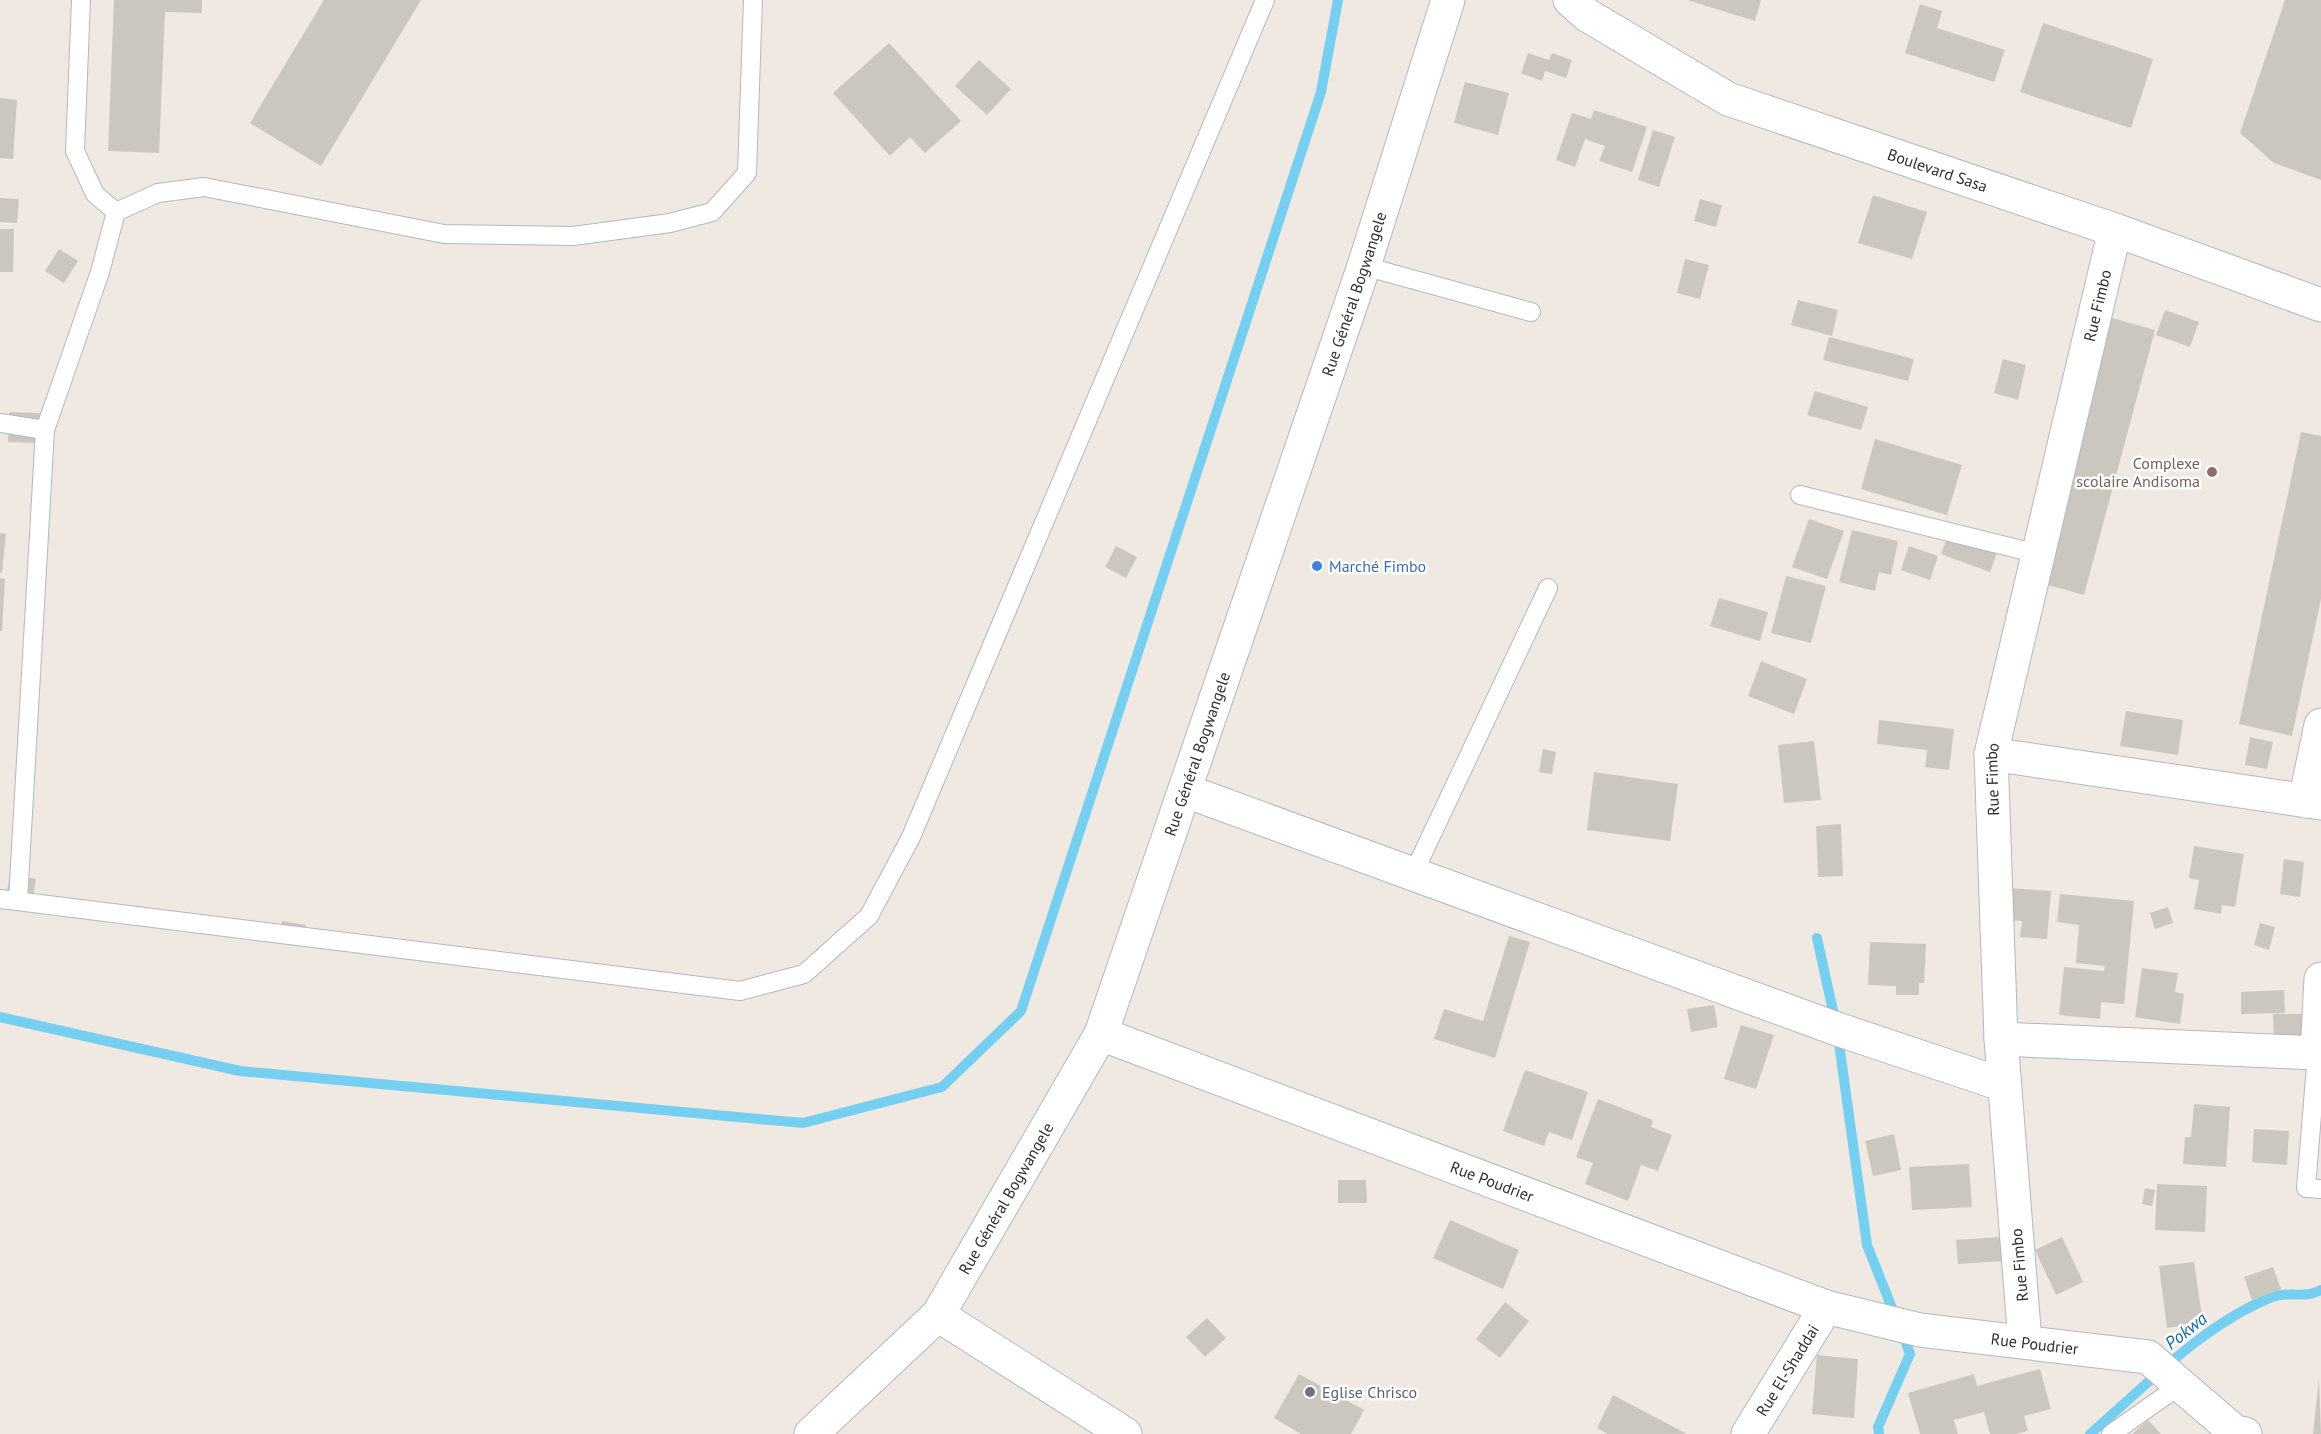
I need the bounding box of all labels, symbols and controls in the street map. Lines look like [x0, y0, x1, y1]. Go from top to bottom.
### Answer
street label: Boulevard Sasa [1885, 144, 1990, 196]
street label: Rue Général Bogwangele [1317, 209, 1391, 379]
street label: Rue Fimbo [2079, 268, 2115, 343]
place label: Complexe scolaire Andisoma [2076, 453, 2200, 491]
marker: Complexe scolaire Andisoma [2205, 465, 2219, 479]
place label: Marché Fimbo [1329, 556, 1426, 576]
marker: Marché Fimbo [1310, 559, 1324, 573]
street label: Rue Général Bogwangele [1160, 669, 1234, 839]
street label: Rue Fimbo [1981, 741, 2003, 816]
street label: Rue Général Bogwangele [954, 1119, 1058, 1278]
street label: Rue Poudrier [1448, 1156, 1537, 1206]
street label: Rue Fimbo [2006, 1228, 2032, 1302]
water label: Pokwa [2160, 1307, 2212, 1354]
street label: Rue El-Shaddai [1751, 1321, 1823, 1420]
street label: Rue Poudrier [1990, 1328, 2080, 1359]
place label: Eglise Chrisco [1322, 1382, 1417, 1402]
marker: Eglise Chrisco [1303, 1385, 1317, 1399]

